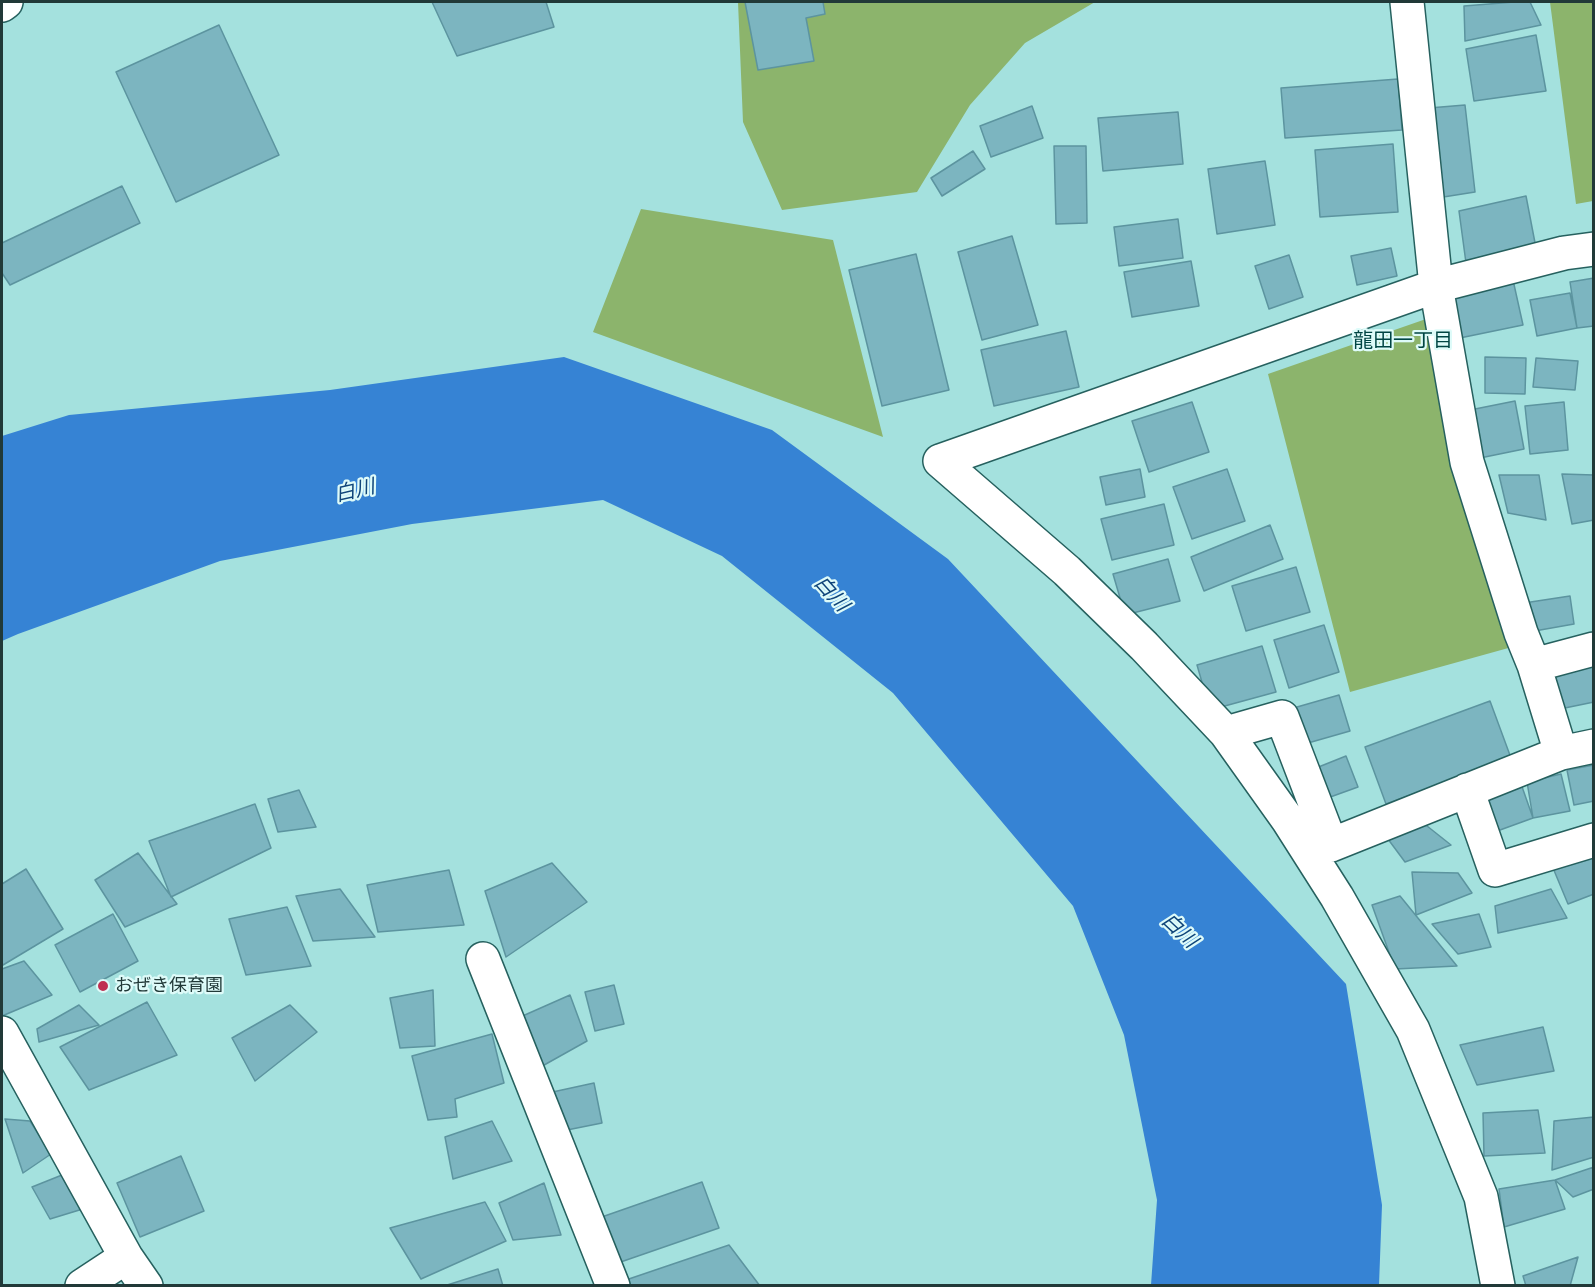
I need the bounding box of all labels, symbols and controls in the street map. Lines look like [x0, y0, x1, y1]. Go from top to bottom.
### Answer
district label: 龍田一丁目 [1353, 329, 1453, 353]
water label: 白川 [333, 475, 377, 507]
water label: 白川 [809, 571, 853, 617]
water label: 白川 [1156, 909, 1202, 953]
place label: おぜき保育園 [115, 975, 223, 997]
marker: おぜき保育園 [96, 979, 110, 993]

